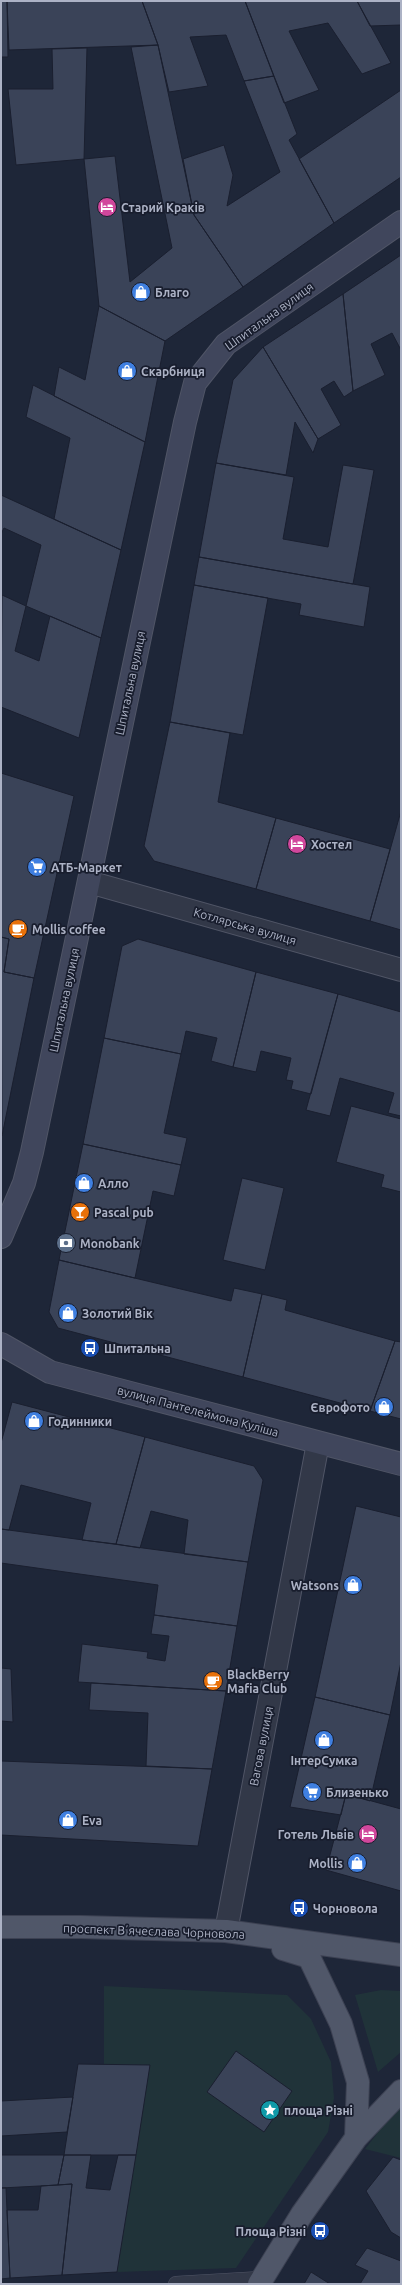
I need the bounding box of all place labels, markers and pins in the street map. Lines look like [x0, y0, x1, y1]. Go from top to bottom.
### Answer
hotel icon: Старий Краків [96, 196, 118, 218]
place label: Старий Краків [121, 201, 205, 214]
shop icon: Благо [130, 281, 152, 303]
place label: Благо [155, 286, 189, 299]
shop icon: Скарбниця [116, 360, 138, 382]
place label: Скарбниця [141, 365, 205, 378]
hotel icon: Хостел [286, 833, 308, 855]
place label: Хостел [311, 838, 352, 851]
supermarket icon: АТБ-Маркет [26, 856, 48, 878]
place label: АТБ-Маркет [51, 861, 122, 874]
cafe icon: Mollis coffee [7, 918, 29, 940]
place label: Mollis coffee [32, 923, 106, 936]
shop icon: Алло [73, 1172, 95, 1194]
place label: Алло [98, 1177, 129, 1190]
bar icon: Pascal pub [69, 1201, 91, 1223]
place label: Pascal pub [94, 1206, 154, 1219]
bank icon: Monobank [55, 1232, 77, 1254]
place label: Monobank [80, 1237, 140, 1250]
shop icon: Золотий Вік [57, 1302, 79, 1324]
place label: Золотий Вік [82, 1307, 153, 1320]
bus stop icon: Шпитальна [79, 1337, 101, 1359]
place label: Шпитальна [104, 1342, 171, 1355]
shop icon: Єврофото [373, 1396, 395, 1418]
place label: Єврофото [311, 1401, 370, 1414]
shop icon: Годинники [23, 1410, 45, 1432]
place label: Годинники [48, 1415, 112, 1428]
shop icon: Watsons [342, 1574, 364, 1596]
place label: Watsons [291, 1579, 339, 1592]
place label: BlackBerry Mafia Club [227, 1668, 290, 1695]
cafe icon: BlackBerry Mafia Club [202, 1670, 224, 1692]
shop icon: ІнтерСумка [313, 1729, 335, 1751]
place label: ІнтерСумка [290, 1754, 358, 1767]
supermarket icon: Близенько [301, 1781, 323, 1803]
place label: Близенько [326, 1786, 389, 1799]
shop icon: Eva [57, 1809, 79, 1831]
place label: Eva [82, 1814, 102, 1827]
hotel icon: Готель Львів [357, 1823, 379, 1845]
place label: Готель Львів [278, 1828, 354, 1841]
shop icon: Mollis [346, 1852, 368, 1874]
place label: Mollis [309, 1857, 343, 1870]
bus stop icon: Чорновола [288, 1897, 310, 1919]
place label: Чорновола [313, 1902, 378, 1915]
place icon: площа Різні [259, 2099, 281, 2121]
place label: площа Різні [284, 2104, 353, 2117]
bus stop icon: Площа Різні [309, 2220, 331, 2242]
place label: Площа Різні [236, 2225, 306, 2238]

